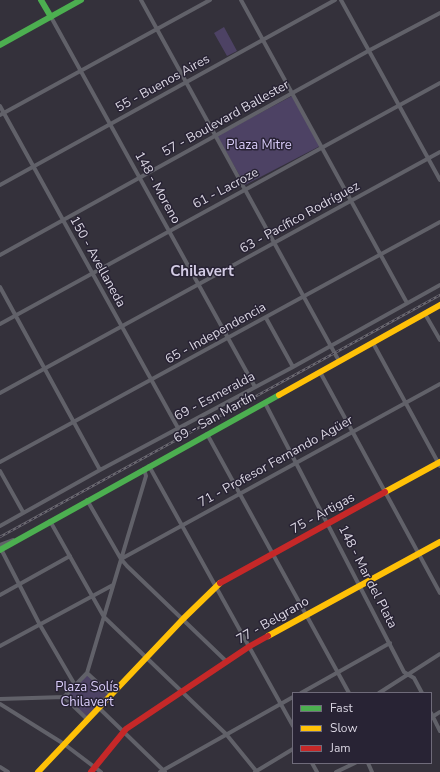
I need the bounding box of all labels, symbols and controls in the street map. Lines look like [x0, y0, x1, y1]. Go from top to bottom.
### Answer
street label: 55 - Buenos Aires [113, 52, 213, 116]
street label: 57 - Boulevard Ballester [160, 77, 292, 161]
park label: Plaza Mitre [226, 138, 292, 154]
street label: 148 - Moreno [131, 149, 183, 227]
street label: 61 - Lacroze [190, 165, 262, 213]
street label: 63 - Pacífico Rodríguez [238, 179, 362, 257]
street label: 150 - Avellaneda [66, 214, 128, 310]
district label: Chilavert [170, 263, 234, 281]
street label: 65 - Independencia [163, 300, 269, 368]
street label: 69 - Esmeralda [172, 369, 258, 425]
street label: 69 - San Martín [171, 389, 259, 447]
street label: 71 - Profesor Fernando Agüer [196, 413, 356, 511]
street label: 75 - Artigas [288, 490, 358, 538]
street label: 148 - Mar del Plata [334, 523, 400, 631]
street label: 77 - Belgrano [234, 594, 312, 648]
park label: Plaza Solís Chilavert [55, 680, 119, 711]
legend [292, 692, 432, 764]
text: Fast [330, 700, 353, 716]
text: Slow [330, 720, 358, 736]
text: Jam [330, 740, 351, 756]

